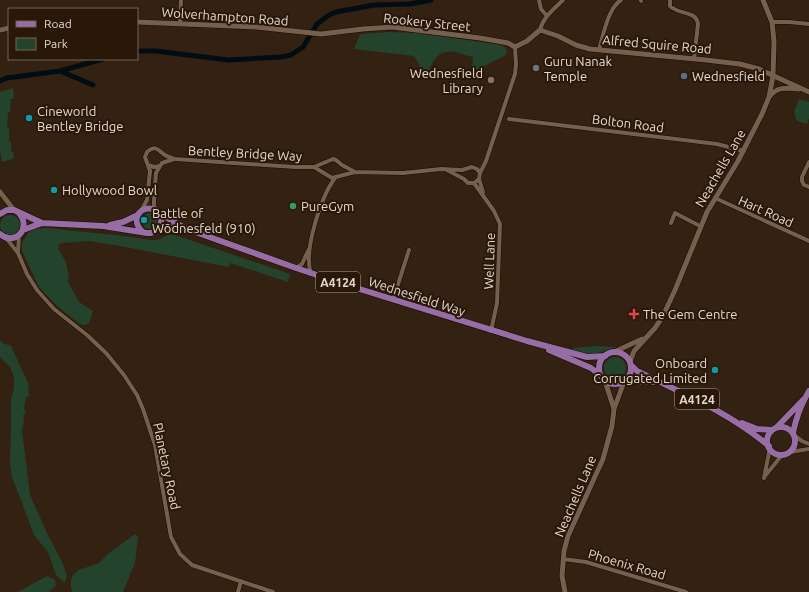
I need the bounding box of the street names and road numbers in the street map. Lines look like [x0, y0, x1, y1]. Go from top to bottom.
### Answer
street label: Wolverhampton Road [161, 5, 289, 27]
street label: Rookery Street [383, 10, 471, 34]
street label: Alfred Squire Road [602, 32, 712, 56]
street label: Bolton Road [591, 112, 665, 134]
street label: Neachells Lane [692, 127, 748, 209]
street label: Bentley Bridge Way [188, 143, 302, 163]
street label: Hart Road [736, 193, 796, 229]
street label: Well Lane [481, 232, 497, 290]
road number: A4124 [316, 272, 360, 292]
street label: Wednesfield Way [367, 274, 467, 318]
road number: A4124 [675, 389, 719, 409]
street label: Planetary Road [151, 421, 183, 511]
street label: Neachells Lane [552, 453, 598, 539]
street label: Phoenix Road [587, 546, 667, 582]

